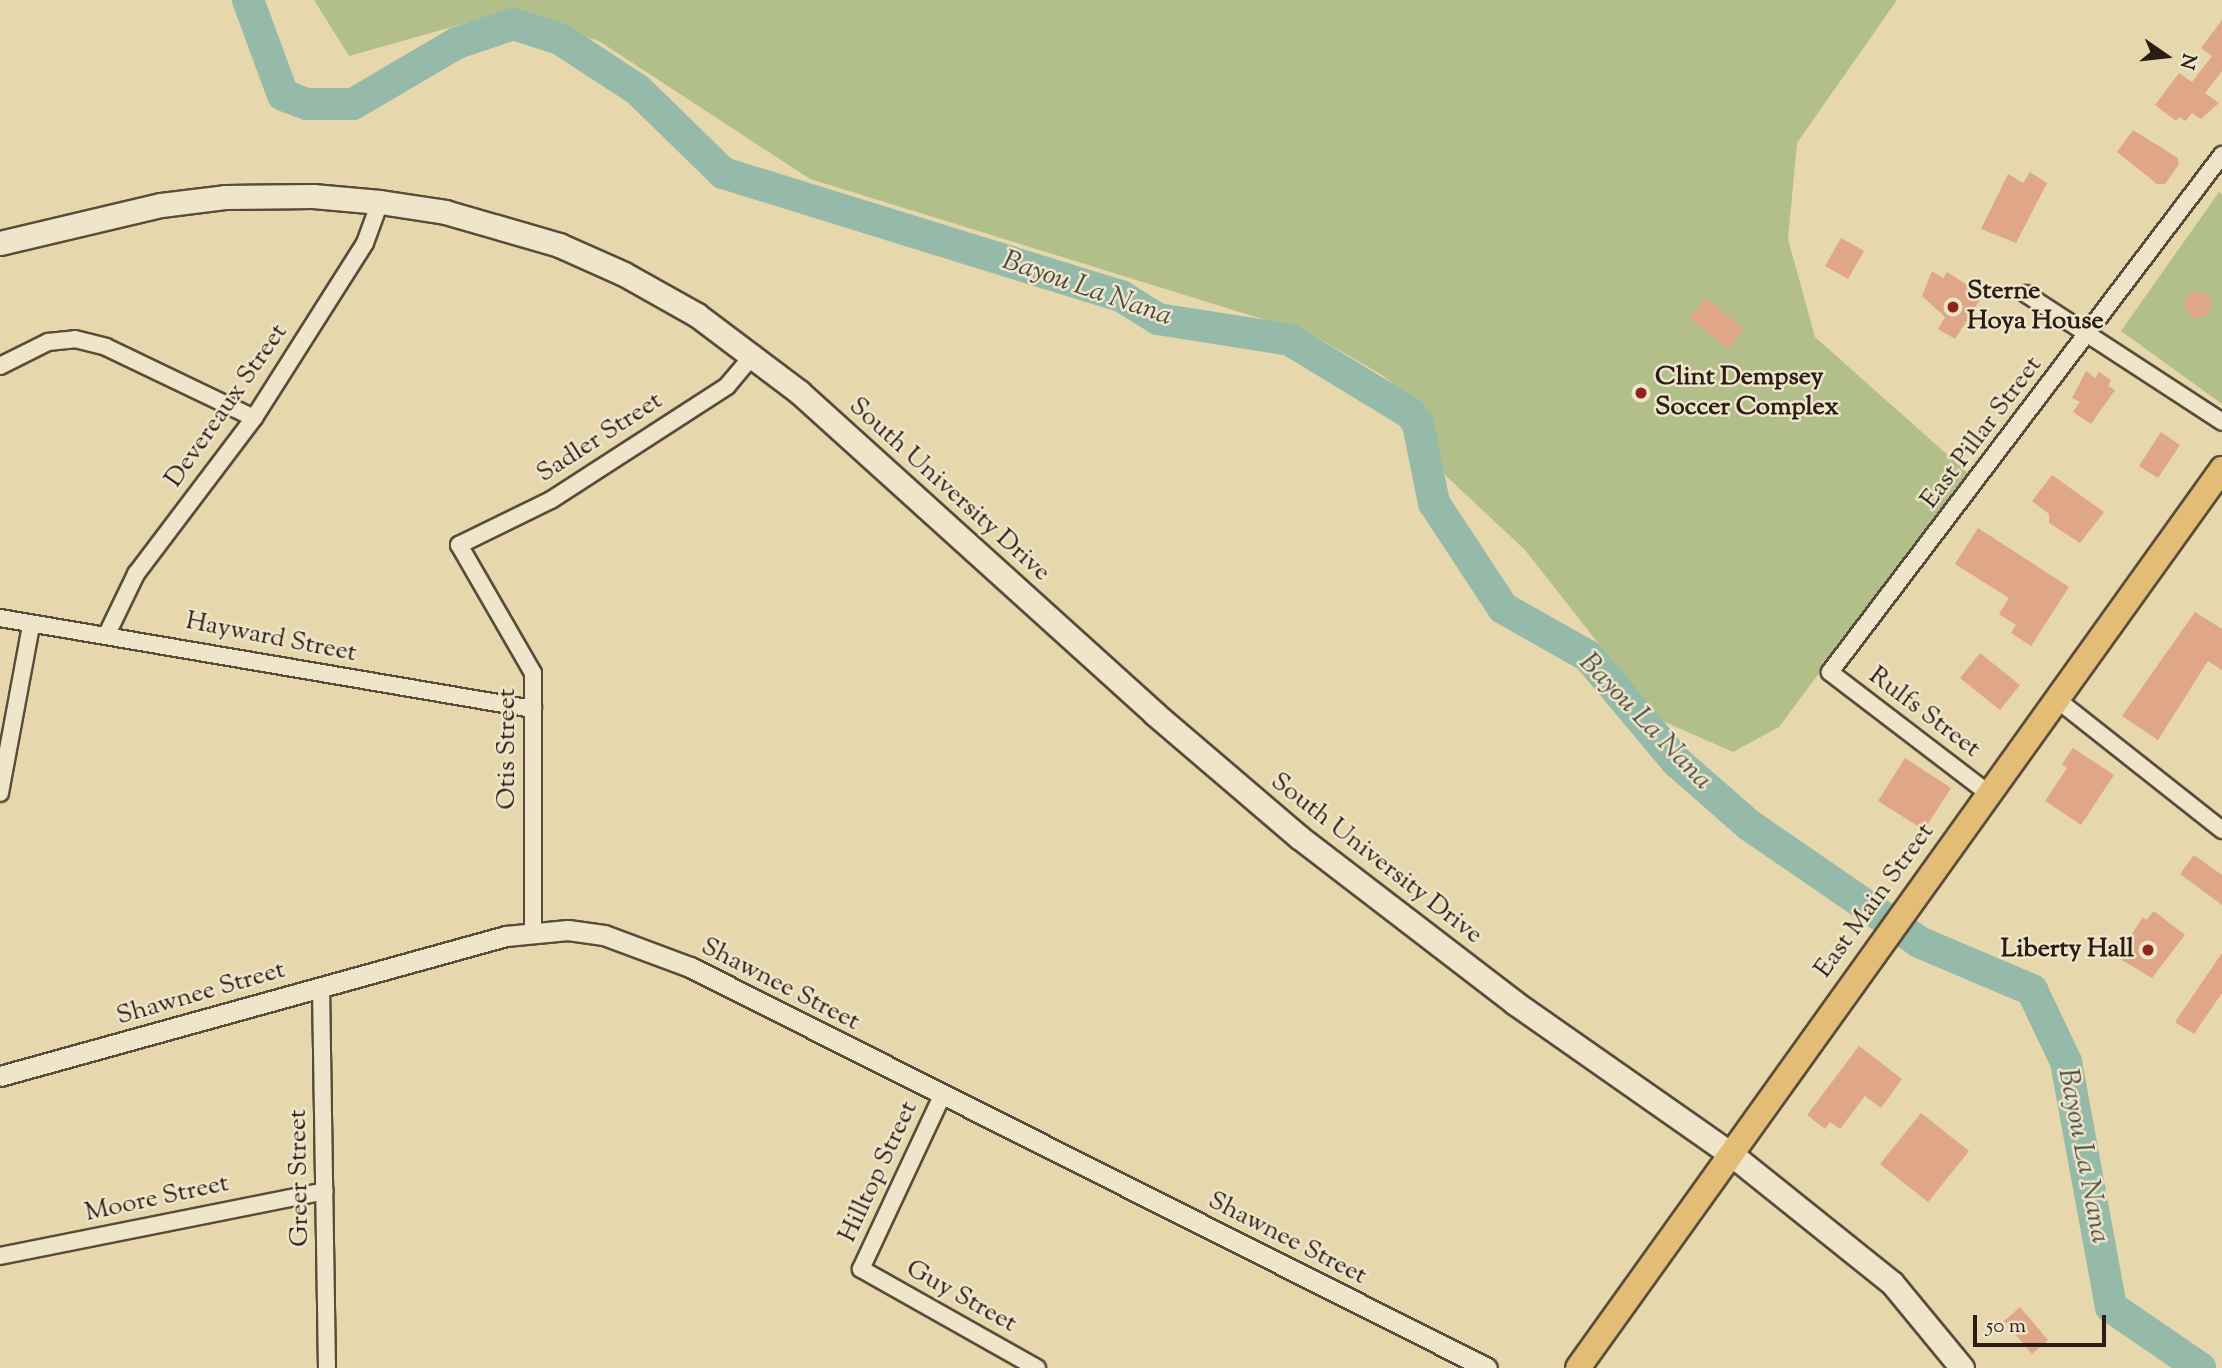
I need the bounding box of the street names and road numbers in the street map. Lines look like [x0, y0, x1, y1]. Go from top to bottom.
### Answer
street label: Devereaux Street [159, 318, 295, 494]
street label: East Pillar Street [1915, 351, 2049, 515]
street label: Sadler Street [531, 386, 669, 490]
street label: South University Drive [842, 391, 1056, 589]
street label: Hayward Street [183, 606, 359, 670]
street label: Rulfs Street [1862, 661, 1986, 765]
street label: Otis Street [492, 688, 524, 810]
street label: South University Drive [1264, 767, 1488, 951]
street label: East Main Street [1808, 818, 1942, 984]
street label: Shawnee Street [695, 932, 865, 1038]
street label: Shawnee Street [113, 955, 289, 1033]
street label: Hilltop Street [833, 1096, 925, 1248]
street label: Greer Street [283, 1109, 317, 1247]
street label: Moore Street [82, 1169, 232, 1229]
street label: Shawnee Street [1202, 1186, 1372, 1292]
street label: Guy Street [900, 1254, 1022, 1340]

